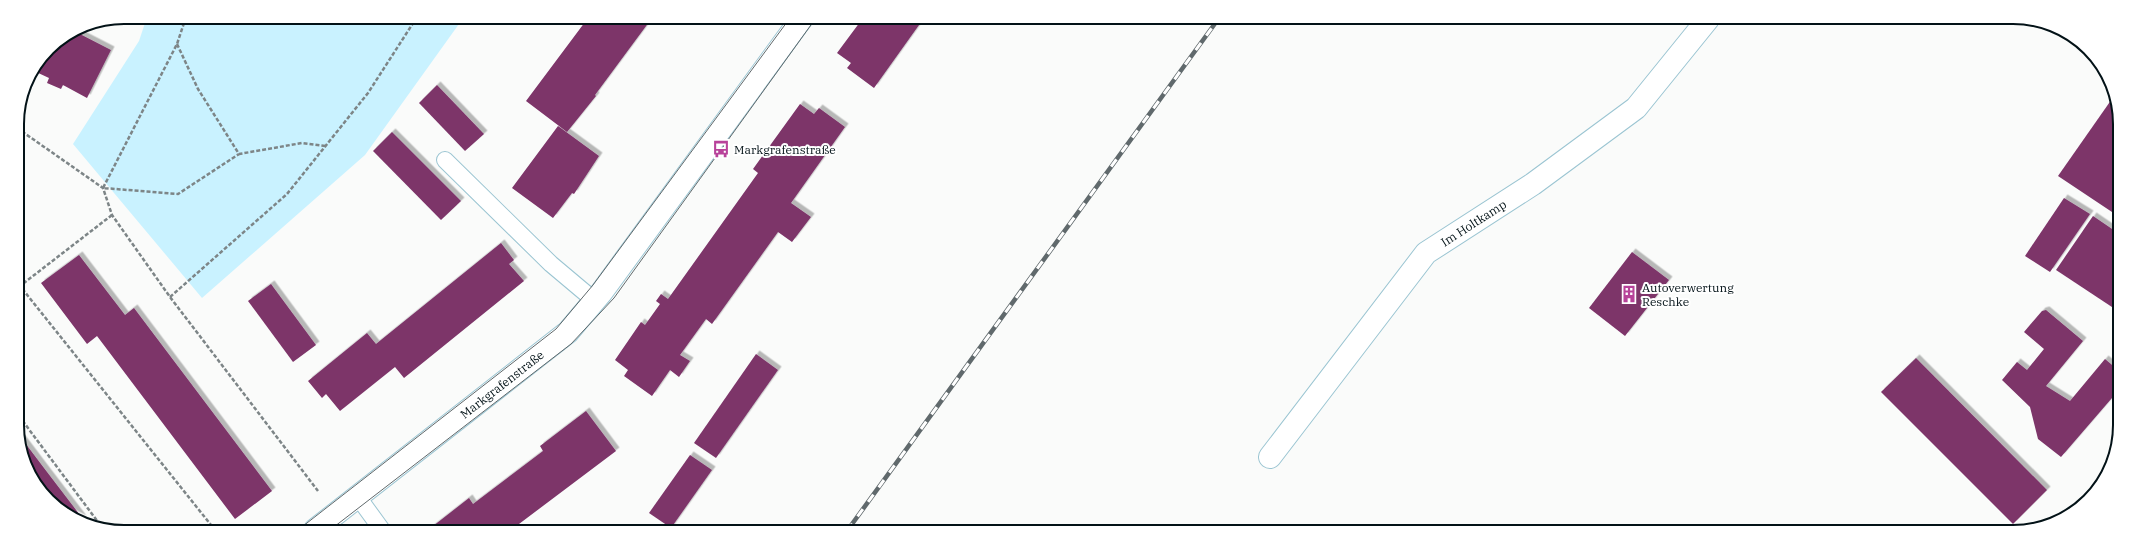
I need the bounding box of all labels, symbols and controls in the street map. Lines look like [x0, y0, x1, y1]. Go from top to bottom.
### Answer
bus stop icon: Markgrafenstraße [711, 139, 731, 159]
place label: Markgrafenstraße [734, 142, 836, 157]
street label: Im Holtkamp [1438, 196, 1509, 249]
place label: Autoverwertung Reschke [1642, 280, 1734, 309]
building icon: Autoverwertung Reschke [1619, 284, 1639, 304]
street label: Markgrafenstraße [457, 347, 546, 421]

